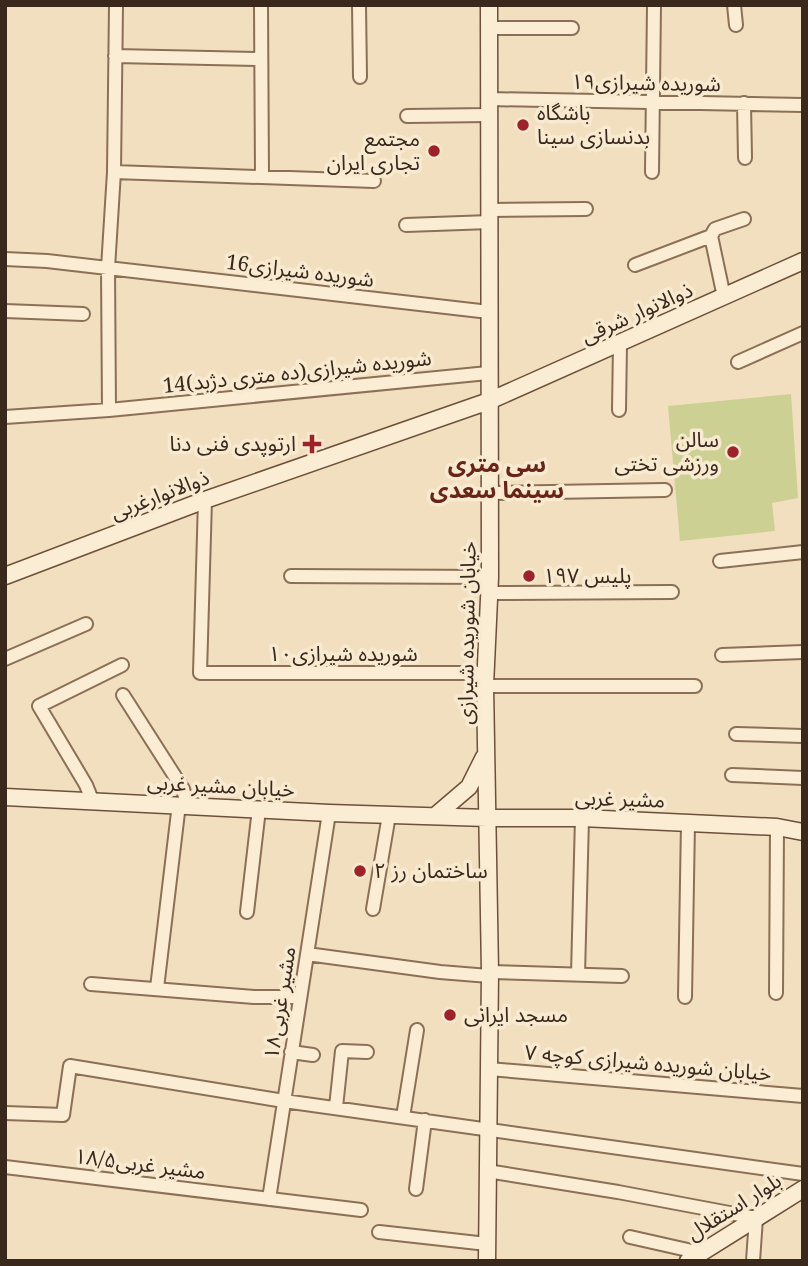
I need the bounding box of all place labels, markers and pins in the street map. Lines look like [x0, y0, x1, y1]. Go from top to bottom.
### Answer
place label: باشگاه بدنسازی سینا [537, 98, 650, 150]
marker: باشگاه بدنسازی سینا [515, 117, 531, 133]
place label: مجتمع تجاری ایران [327, 124, 420, 176]
marker: مجتمع تجاری ایران [426, 143, 442, 159]
place label: سالن ورزشی تختی [615, 425, 719, 477]
place label: ارتوپدی فنی دنا [170, 429, 296, 457]
marker: ارتوپدی فنی دنا [302, 434, 322, 454]
marker: سالن ورزشی تختی [725, 444, 741, 460]
place label: پلیس ۱۹۷ [543, 561, 632, 589]
marker: پلیس ۱۹۷ [521, 568, 537, 584]
place label: ساختمان رز ۲ [374, 856, 488, 884]
marker: ساختمان رز ۲ [352, 863, 368, 879]
place label: مسجد ایرانی [464, 1000, 568, 1028]
marker: مسجد ایرانی [442, 1007, 458, 1023]

